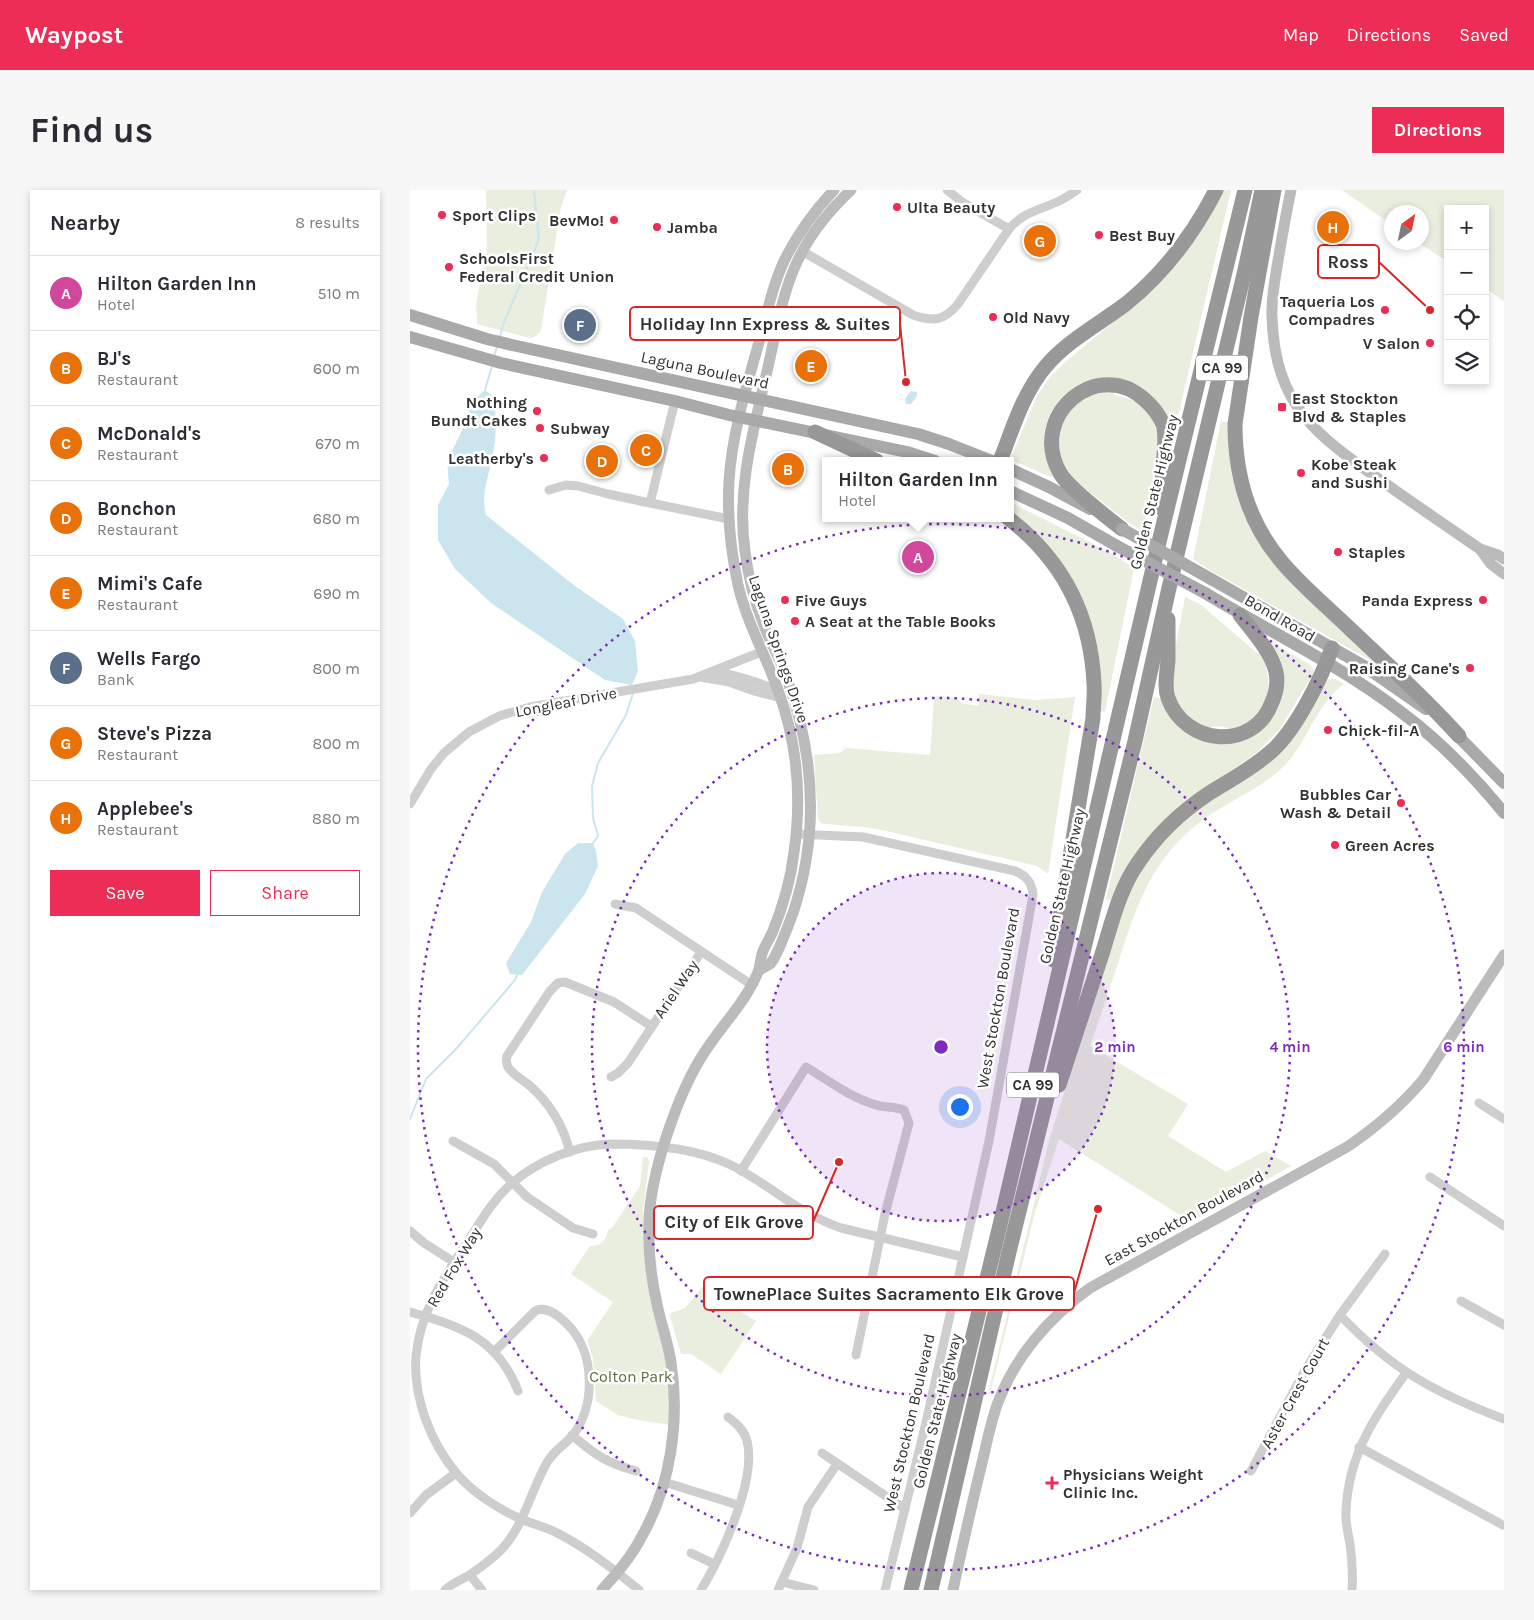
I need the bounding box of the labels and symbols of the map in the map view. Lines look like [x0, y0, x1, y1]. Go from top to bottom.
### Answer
place label: Ulta Beauty [907, 198, 995, 217]
marker: Ulta Beauty [891, 201, 903, 213]
north arrow [1384, 205, 1429, 250]
place label: Sport Clips [452, 206, 536, 225]
pin: H [1317, 208, 1349, 246]
marker: Sport Clips [436, 209, 448, 221]
place label: BevMo! [549, 211, 604, 230]
marker: BevMo! [608, 214, 620, 226]
place label: Jamba [667, 218, 718, 237]
marker: Jamba [651, 221, 663, 233]
pin: G [1024, 222, 1056, 260]
place label: Best Buy [1109, 226, 1175, 245]
marker: Best Buy [1093, 229, 1105, 241]
callout: Ross [1318, 245, 1379, 278]
place label: SchoolsFirst Federal Credit Union [459, 249, 614, 286]
text: Ross [1328, 251, 1368, 273]
marker: SchoolsFirst Federal Credit Union [443, 261, 455, 273]
place label: Taqueria Los Compadres [1280, 292, 1375, 329]
marker: Taqueria Los Compadres [1379, 304, 1391, 316]
pin: F [564, 306, 596, 344]
callout: Holiday Inn Express & Suites [630, 307, 900, 340]
place label: Old Navy [1003, 308, 1070, 327]
marker: Old Navy [987, 311, 999, 323]
text: Holiday Inn Express & Suites [640, 313, 890, 335]
place label: V Salon [1363, 334, 1420, 353]
marker: V Salon [1424, 337, 1436, 349]
street label: Laguna Boulevard [639, 347, 771, 393]
pin: E [795, 347, 827, 385]
road number: CA 99 [1196, 356, 1248, 380]
place label: East Stockton Blvd & Staples [1292, 389, 1406, 426]
place label: Nothing Bundt Cakes [431, 393, 527, 430]
marker: East Stockton Blvd & Staples [1276, 401, 1288, 413]
marker: Nothing Bundt Cakes [531, 405, 543, 417]
street label: Golden State Highway [1126, 412, 1183, 572]
place label: Subway [550, 419, 610, 438]
marker: Subway [534, 422, 546, 434]
pin: C [630, 431, 662, 469]
pin: D [586, 442, 618, 480]
place label: Leatherby's [448, 449, 534, 468]
pin: B [772, 450, 804, 488]
marker: Leatherby's [538, 452, 550, 464]
place label: Kobe Steak and Sushi [1311, 455, 1397, 492]
marker: Kobe Steak and Sushi [1295, 467, 1307, 479]
pin: A [902, 538, 934, 576]
place label: Staples [1348, 543, 1405, 562]
marker: Staples [1332, 546, 1344, 558]
street label: Laguna Springs Drive [745, 573, 813, 725]
street label: Bond Road [1241, 590, 1319, 646]
place label: Five Guys [795, 591, 867, 610]
place label: Panda Express [1362, 591, 1473, 610]
marker: Five Guys [779, 594, 791, 606]
marker: Panda Express [1477, 594, 1489, 606]
place label: A Seat at the Table Books [805, 612, 996, 631]
marker: A Seat at the Table Books [789, 615, 801, 627]
place label: Raising Cane's [1349, 659, 1460, 678]
marker: Raising Cane's [1464, 662, 1476, 674]
street label: Longleaf Drive [514, 683, 618, 721]
place label: Chick-fil-A [1338, 721, 1419, 740]
marker: Chick-fil-A [1322, 724, 1334, 736]
place label: Bubbles Car Wash & Detail [1280, 785, 1392, 822]
marker: Bubbles Car Wash & Detail [1395, 797, 1407, 809]
street label: Golden State Highway [1035, 806, 1089, 966]
place label: Green Acres [1345, 836, 1435, 855]
marker: Green Acres [1329, 839, 1341, 851]
street label: West Stockton Boulevard [973, 906, 1023, 1090]
street label: Ariel Way [650, 956, 703, 1022]
centre of rings [932, 1038, 950, 1056]
text: 2 min [1094, 1038, 1136, 1056]
text: 4 min [1269, 1038, 1311, 1056]
text: 6 min [1443, 1038, 1485, 1056]
road number: CA 99 [1007, 1072, 1059, 1098]
your location [947, 1094, 973, 1120]
street label: East Stockton Boulevard [1101, 1166, 1267, 1270]
callout: City of Elk Grove [654, 1206, 813, 1239]
text: City of Elk Grove [665, 1211, 803, 1233]
street label: Red Fox Way [423, 1223, 486, 1310]
callout: TownePlace Suites Sacramento Elk Grove [704, 1277, 1074, 1310]
text: TownePlace Suites Sacramento Elk Grove [714, 1283, 1064, 1305]
street label: Golden State Highway [909, 1331, 966, 1491]
street label: West Stockton Boulevard [879, 1332, 939, 1514]
street label: Aster Crest Court [1257, 1334, 1333, 1452]
park label: Colton Park [589, 1367, 673, 1386]
place label: Physicians Weight Clinic Inc. [1063, 1465, 1203, 1502]
marker: Physicians Weight Clinic Inc. [1045, 1476, 1059, 1490]

